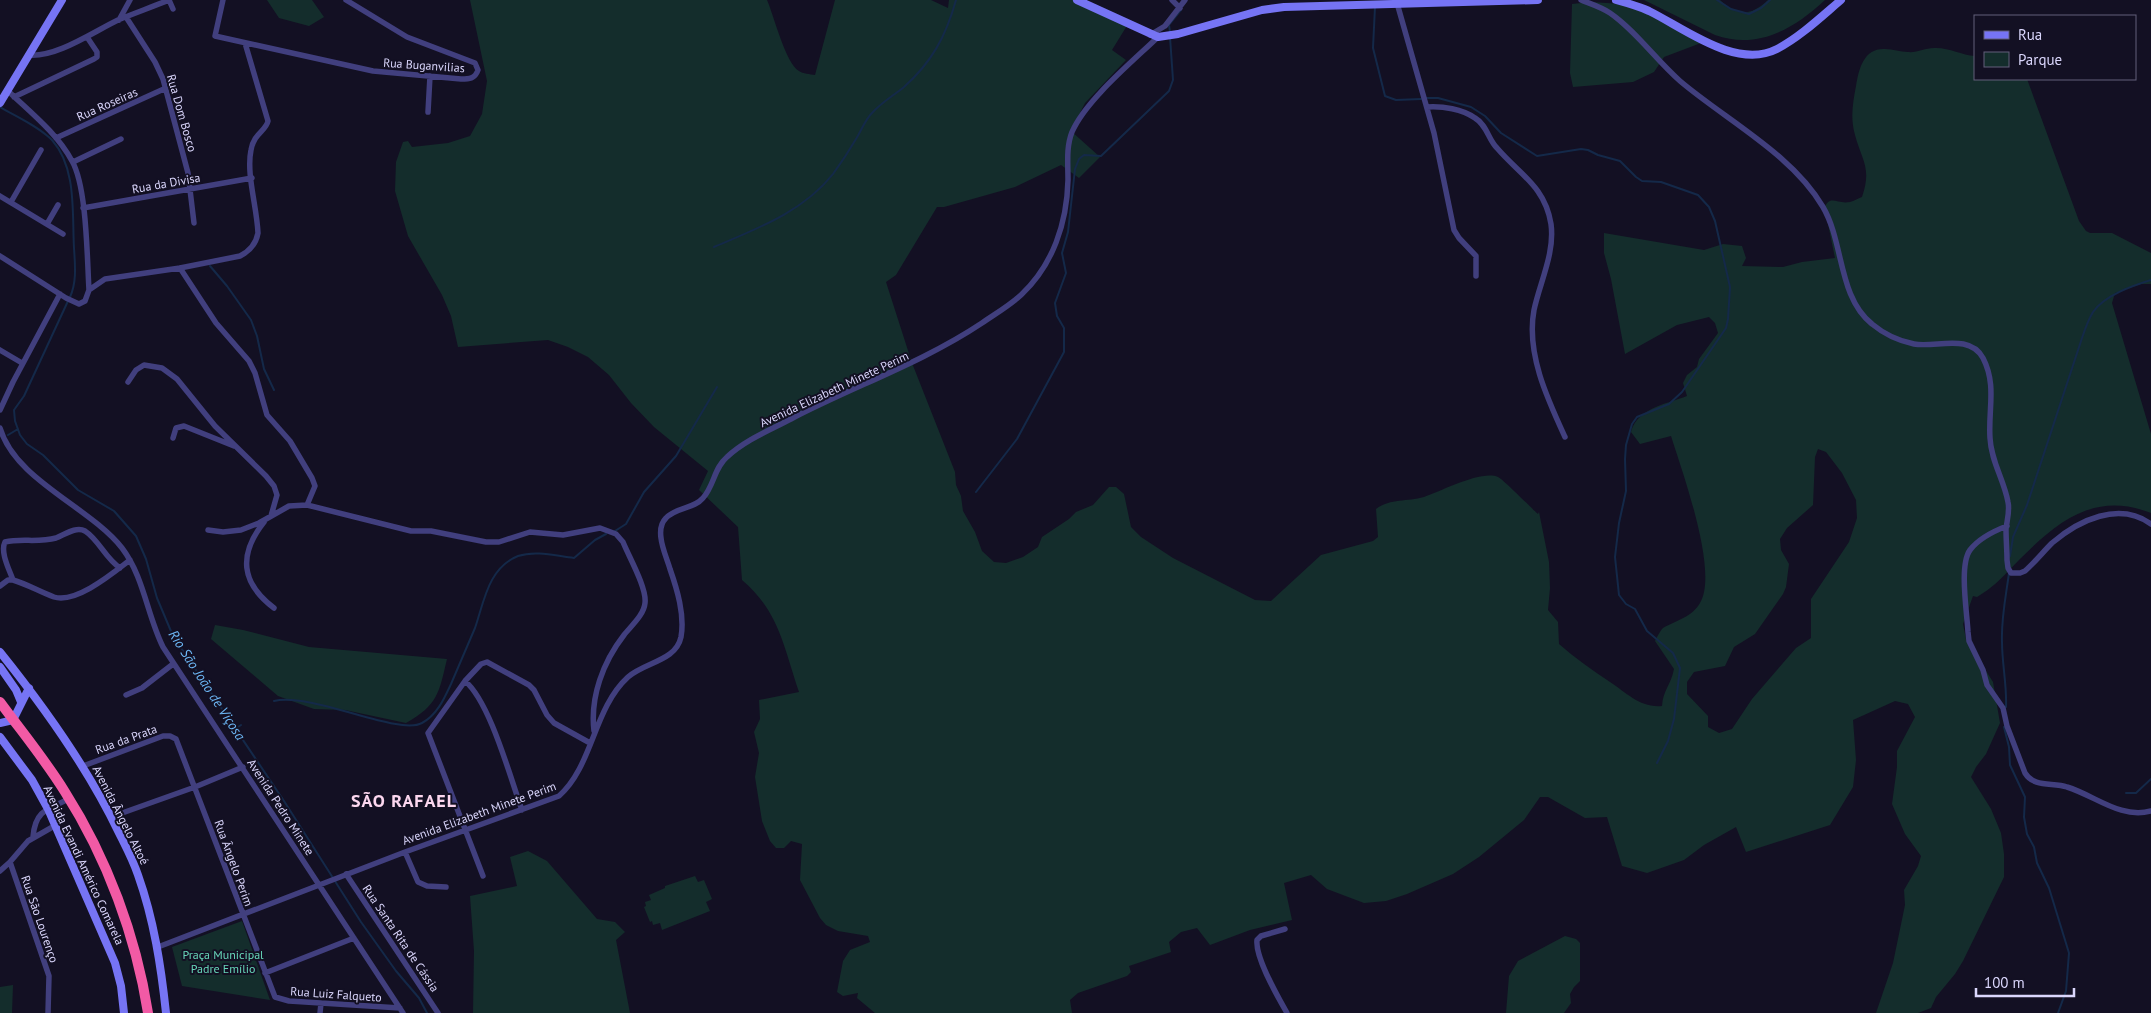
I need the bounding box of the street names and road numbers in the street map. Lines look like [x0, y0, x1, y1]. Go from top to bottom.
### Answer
street label: Rua Buganvilias [383, 55, 465, 75]
street label: Rua Dom Bosco [164, 73, 200, 153]
street label: Rua Roseiras [74, 84, 140, 124]
street label: Rua da Divisa [131, 170, 201, 196]
street label: Avenida Elizabeth Minete Perim [757, 348, 911, 430]
street label: Rua da Prata [93, 721, 159, 757]
street label: Avenida Pedro Minete [244, 756, 318, 858]
street label: Avenida Ângelo Altoé [90, 763, 152, 867]
street label: Avenida Elizabeth Minete Perim [400, 778, 558, 848]
street label: Avenida Evandi Américo Comarela [40, 783, 128, 947]
street label: Rua Ângelo Perim [211, 818, 257, 908]
street label: Rua São Lourenço [18, 873, 62, 965]
street label: Rua Santa Rita de Cássia [360, 882, 443, 995]
street label: Rua Luiz Falqueto [290, 983, 382, 1005]

